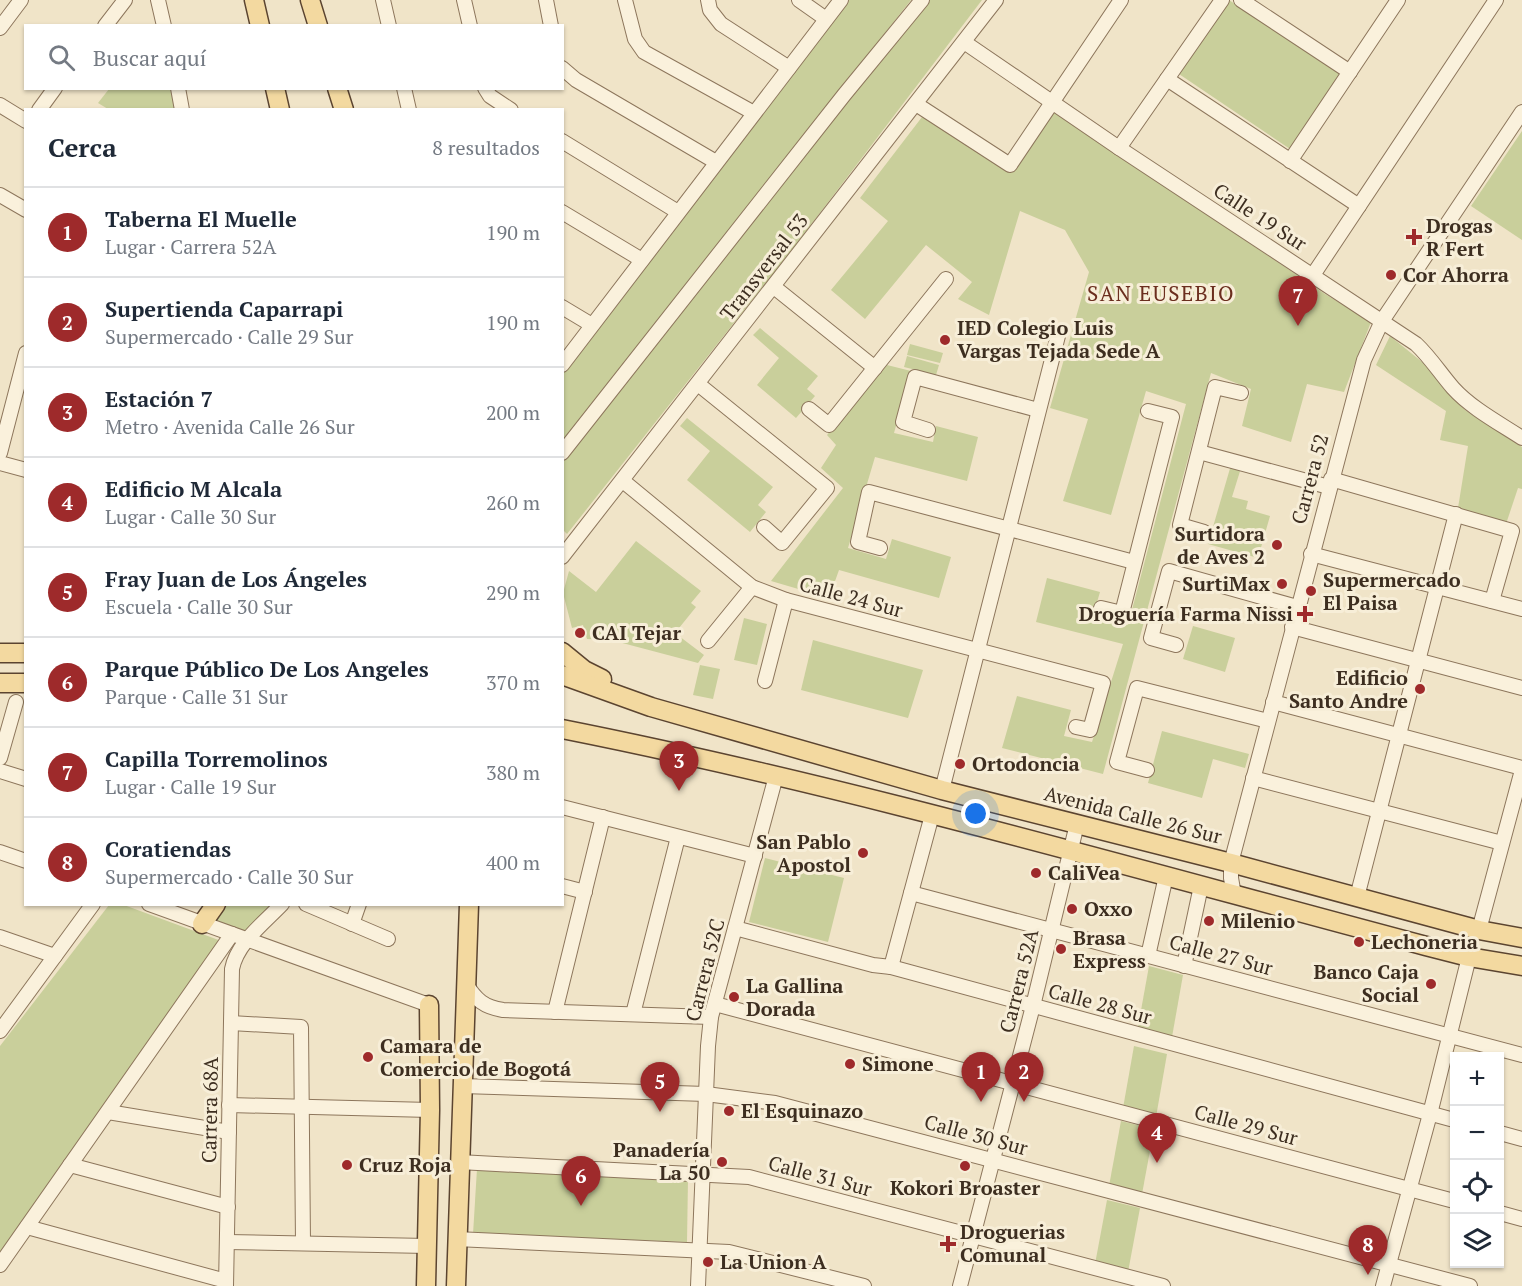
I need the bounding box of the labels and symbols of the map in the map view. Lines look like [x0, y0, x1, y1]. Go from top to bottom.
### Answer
street label: Calle 19 Sur [1208, 176, 1312, 257]
street label: Transversal 53 [713, 208, 814, 326]
place label: Drogas R Fert [1426, 212, 1493, 262]
marker: Drogas R Fert [1407, 230, 1421, 244]
place label: Cor Ahorra [1403, 261, 1509, 288]
marker: Cor Ahorra [1384, 268, 1398, 282]
pin: 7 [1278, 276, 1318, 326]
district label: SAN EUSEBIO [1087, 279, 1235, 307]
place label: IED Colegio Luis Vargas Tejada Sede A [957, 314, 1160, 364]
marker: IED Colegio Luis Vargas Tejada Sede A [938, 333, 952, 347]
street label: Carrera 52 [1285, 431, 1335, 527]
place label: Surtidora de Aves 2 [1175, 520, 1265, 570]
marker: Surtidora de Aves 2 [1270, 538, 1284, 552]
place label: Supermercado El Paisa [1323, 566, 1461, 616]
street label: Calle 24 Sur [796, 570, 906, 623]
place label: SurtiMax [1182, 570, 1270, 597]
marker: SurtiMax [1275, 577, 1289, 591]
marker: Supermercado El Paisa [1304, 584, 1318, 598]
place label: Droguería Farma Nissi [1079, 600, 1293, 627]
marker: Droguería Farma Nissi [1298, 607, 1312, 621]
place label: CAI Tejar [592, 619, 681, 646]
marker: CAI Tejar [573, 626, 587, 640]
place label: Edificio Santo Andre [1289, 664, 1408, 714]
marker: Edificio Santo Andre [1413, 682, 1427, 696]
pin: 3 [660, 742, 698, 791]
place label: Ortodoncia [972, 750, 1080, 777]
marker: Ortodoncia [953, 757, 967, 771]
street label: Avenida Calle 26 Sur [1042, 779, 1225, 850]
your location [961, 799, 990, 828]
place label: San Pablo Apostol [756, 828, 851, 878]
marker: San Pablo Apostol [856, 846, 870, 860]
place label: CaliVea [1048, 859, 1120, 886]
marker: CaliVea [1029, 866, 1043, 880]
place label: Oxxo [1084, 895, 1133, 922]
marker: Oxxo [1065, 902, 1079, 916]
place label: Milenio [1221, 907, 1295, 934]
marker: Milenio [1202, 914, 1216, 928]
street label: Carrera 52C [679, 916, 730, 1024]
place label: Brasa Express [1073, 924, 1146, 974]
street label: Carrera 52A [993, 926, 1045, 1036]
street label: Calle 27 Sur [1166, 928, 1276, 981]
place label: Lechoneria [1371, 928, 1478, 955]
marker: Lechoneria [1352, 935, 1366, 949]
marker: Brasa Express [1054, 942, 1068, 956]
place label: Banco Caja Social [1314, 958, 1419, 1008]
place label: La Gallina Dorada [746, 972, 843, 1022]
street label: Calle 28 Sur [1045, 977, 1155, 1030]
marker: Banco Caja Social [1424, 977, 1438, 991]
marker: La Gallina Dorada [727, 990, 741, 1004]
place label: Camara de Comercio de Bogotá [380, 1032, 571, 1082]
marker: Camara de Comercio de Bogotá [361, 1050, 375, 1064]
place label: Simone [862, 1050, 934, 1077]
pin: 1 [962, 1052, 1000, 1102]
pin: 2 [1004, 1052, 1044, 1102]
street label: Carrera 68A [195, 1056, 224, 1163]
marker: Simone [843, 1057, 857, 1071]
pin: 5 [640, 1062, 680, 1112]
place label: El Esquinazo [741, 1097, 863, 1124]
street label: Calle 29 Sur [1191, 1098, 1301, 1151]
marker: El Esquinazo [722, 1104, 736, 1118]
street label: Calle 30 Sur [921, 1108, 1031, 1161]
pin: 4 [1138, 1114, 1176, 1163]
place label: Panadería La 50 [613, 1136, 710, 1186]
street label: Calle 31 Sur [765, 1149, 875, 1202]
place label: Cruz Roja [359, 1151, 452, 1178]
marker: Panadería La 50 [715, 1155, 729, 1169]
pin: 6 [562, 1156, 600, 1206]
marker: Cruz Roja [340, 1158, 354, 1172]
marker: Kokori Broaster [958, 1159, 972, 1173]
place label: Kokori Broaster [890, 1174, 1040, 1201]
place label: Droguerias Comunal [960, 1218, 1065, 1268]
pin: 8 [1348, 1226, 1388, 1275]
marker: Droguerias Comunal [941, 1237, 955, 1251]
place label: La Union A [720, 1248, 827, 1275]
marker: La Union A [701, 1255, 715, 1269]

